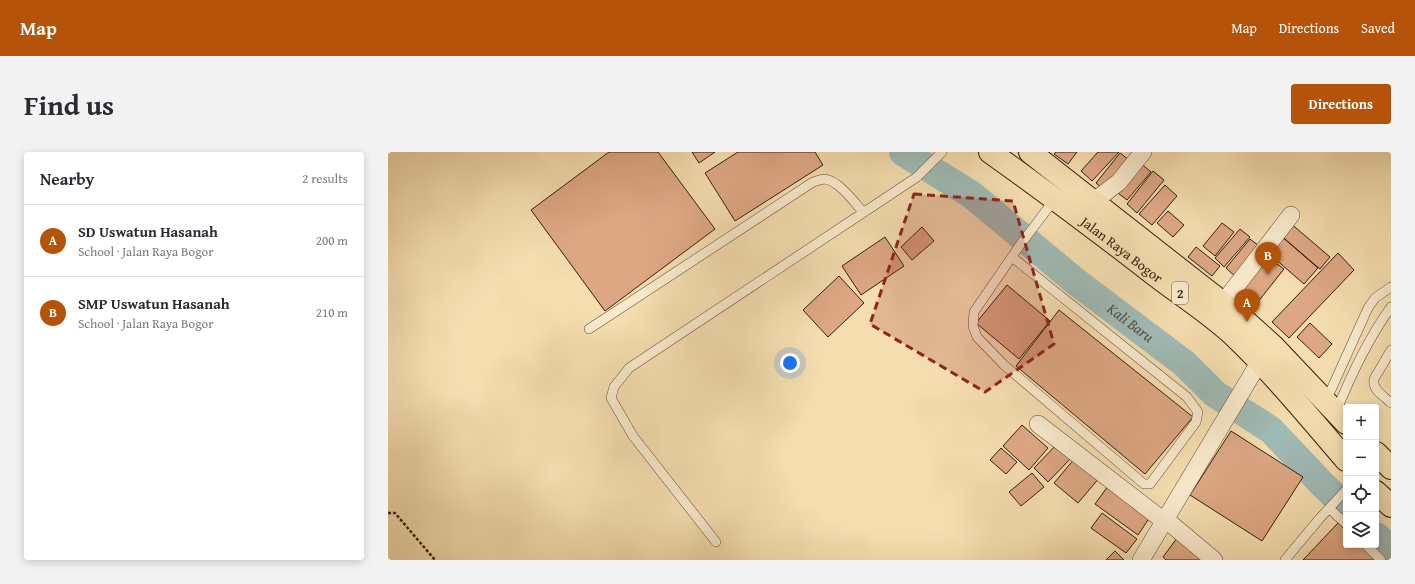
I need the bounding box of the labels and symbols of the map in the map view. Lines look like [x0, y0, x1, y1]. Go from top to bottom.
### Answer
street label: Jalan Raya Bogor [1075, 210, 1167, 288]
pin: B [1255, 242, 1281, 275]
road number: 2 [1172, 282, 1188, 304]
pin: A [1234, 289, 1260, 322]
water label: Kali Baru [1102, 297, 1159, 347]
your location [780, 353, 800, 373]

